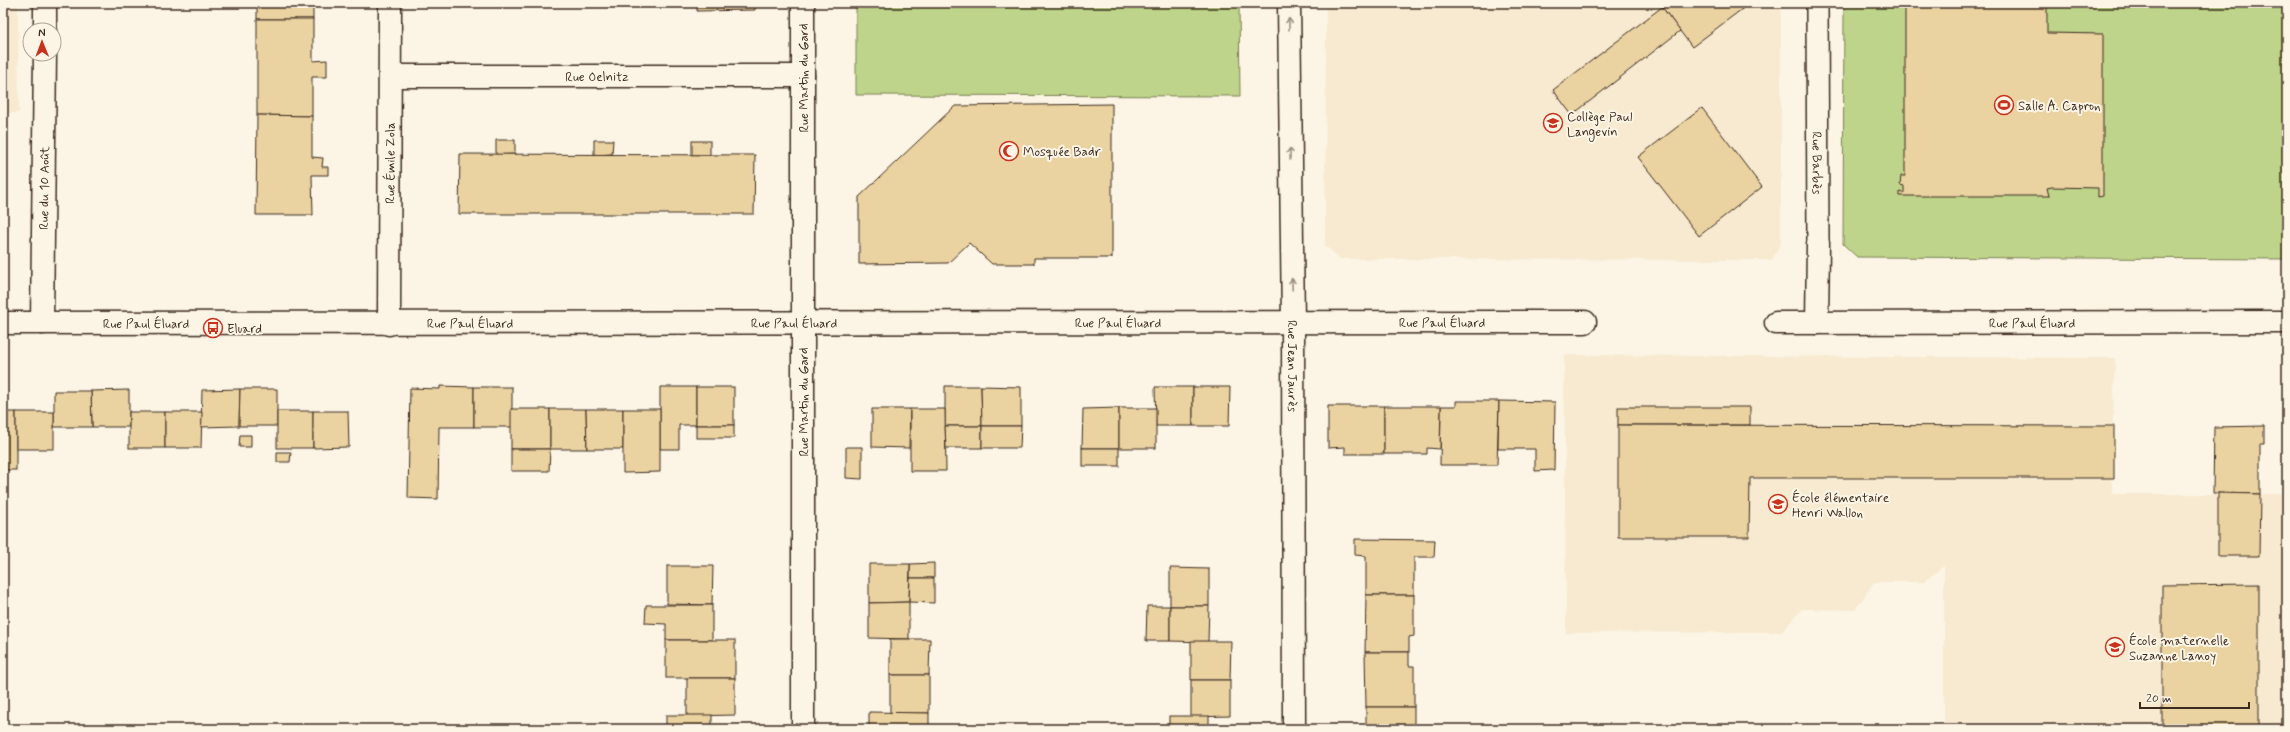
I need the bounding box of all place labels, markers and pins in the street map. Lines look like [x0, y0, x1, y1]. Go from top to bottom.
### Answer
sports icon: Salle A. Capron [1993, 94, 2015, 116]
place label: Salle A. Capron [2018, 98, 2101, 115]
place label: Collège Paul Langevin [1567, 109, 1633, 142]
school or university icon: Collège Paul Langevin [1542, 112, 1564, 134]
mosque icon: Mosquée Badr [998, 140, 1020, 162]
place label: Mosquée Badr [1023, 144, 1101, 161]
bus stop icon: Eluard [202, 317, 224, 339]
place label: Eluard [227, 321, 262, 338]
place label: École élémentaire Henri Wallon [1792, 489, 1889, 522]
school or university icon: École élémentaire Henri Wallon [1767, 493, 1789, 515]
place label: École maternelle Suzanne Lanoy [2129, 632, 2229, 665]
school or university icon: École maternelle Suzanne Lanoy [2104, 636, 2126, 658]

